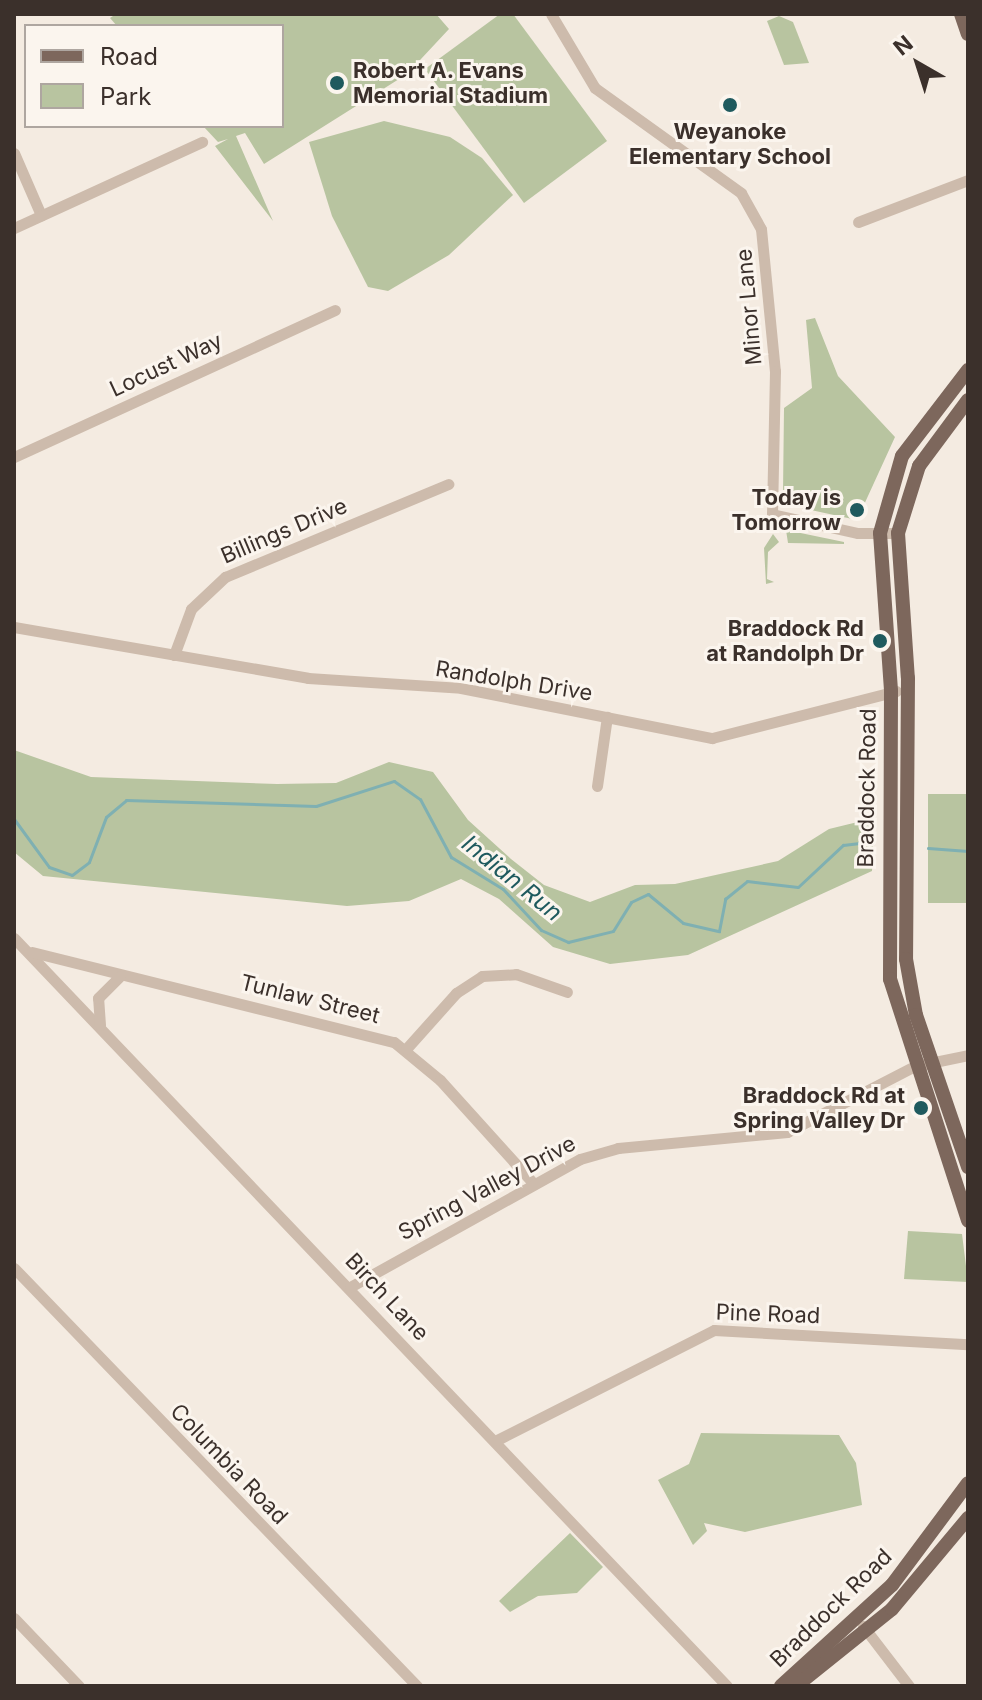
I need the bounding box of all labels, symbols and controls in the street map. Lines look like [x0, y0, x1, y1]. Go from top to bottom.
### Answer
legend [24, 24, 284, 128]
north arrow [878, 24, 958, 104]
text: N [888, 30, 918, 61]
text: Road [100, 42, 158, 71]
place label: Robert A. Evans Memorial Stadium [353, 57, 548, 108]
marker: Robert A. Evans Memorial Stadium [328, 74, 346, 92]
text: Park [100, 82, 151, 111]
marker: Weyanoke Elementary School [721, 96, 739, 114]
place label: Weyanoke Elementary School [629, 118, 831, 170]
street label: Minor Lane [731, 248, 767, 366]
street label: Locust Way [106, 327, 226, 403]
place label: Today is Tomorrow [732, 484, 841, 536]
street label: Billings Drive [217, 493, 351, 569]
marker: Today is Tomorrow [848, 501, 866, 519]
place label: Braddock Rd at Randolph Dr [706, 615, 864, 666]
marker: Braddock Rd at Randolph Dr [871, 632, 889, 650]
street label: Randolph Drive [434, 656, 594, 706]
street label: Braddock Road [852, 708, 882, 868]
water label: Indian Run [456, 829, 568, 927]
street label: Tunlaw Street [238, 969, 382, 1029]
place label: Braddock Rd at Spring Valley Dr [733, 1082, 905, 1134]
marker: Braddock Rd at Spring Valley Dr [912, 1099, 930, 1117]
street label: Spring Valley Drive [394, 1130, 580, 1246]
street label: Birch Lane [340, 1248, 434, 1346]
street label: Pine Road [715, 1299, 821, 1329]
street label: Columbia Road [165, 1398, 293, 1530]
street label: Braddock Road [765, 1543, 897, 1673]

